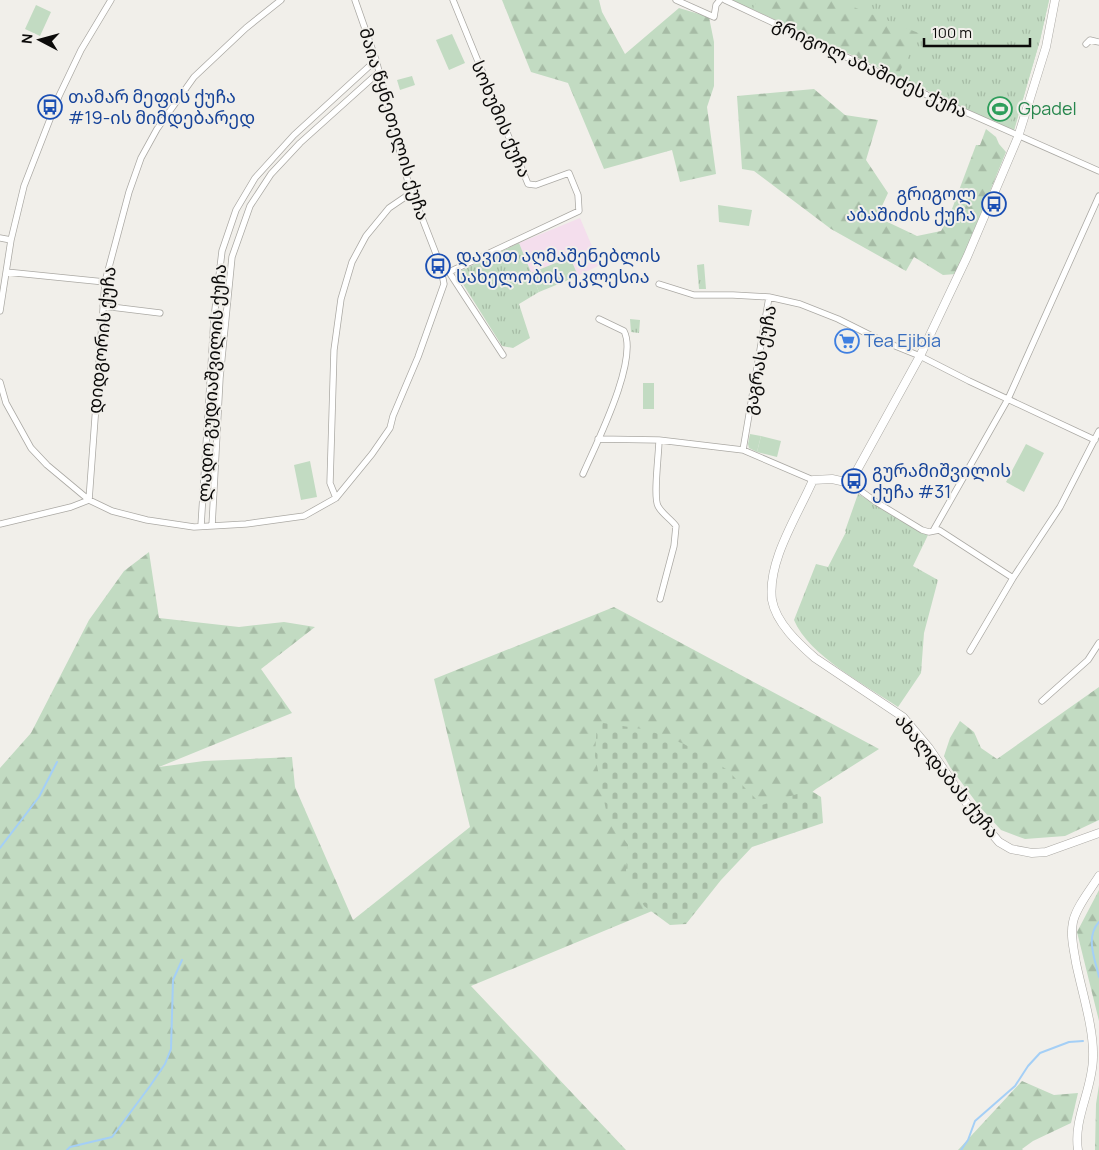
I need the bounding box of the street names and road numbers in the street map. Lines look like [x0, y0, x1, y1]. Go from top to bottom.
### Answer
street label: გრიგოლ აბაშიძეს ქუჩა [769, 11, 972, 123]
street label: მაია წყნეთელის ქუჩა [354, 24, 436, 223]
street label: სოხუმის ქუჩა [467, 57, 537, 181]
street label: ლადო გუდიაშვილის ქუჩა [191, 263, 231, 503]
street label: დიდგორის ქუჩა [81, 265, 121, 415]
street label: გაგრას ქუჩა [737, 303, 781, 417]
street label: ახალდაბას ქუჩა [890, 708, 1005, 843]

